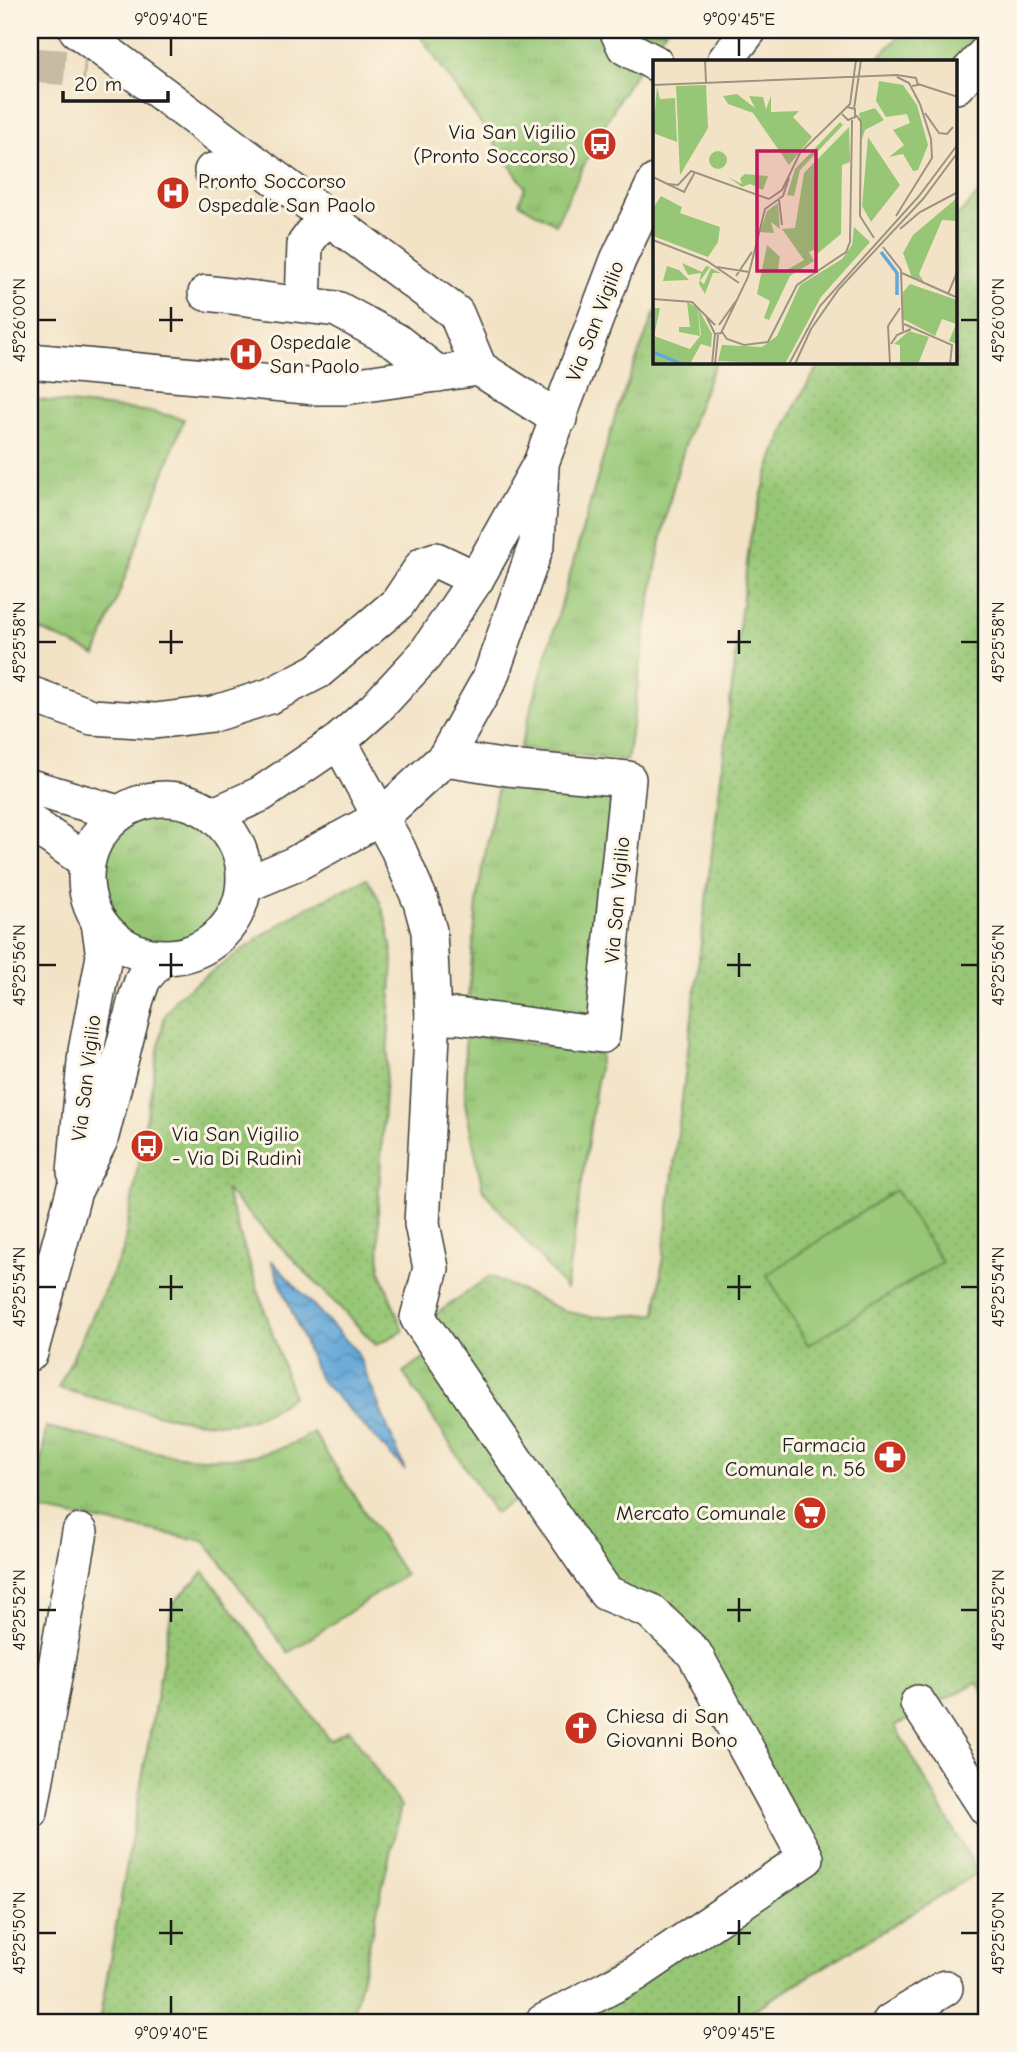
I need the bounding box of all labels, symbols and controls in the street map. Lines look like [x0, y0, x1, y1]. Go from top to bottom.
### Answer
text: 9°09'40"E [134, 9, 208, 30]
text: 9°09'45"E [703, 9, 775, 30]
scale bar [63, 60, 168, 104]
inset map [653, 60, 958, 364]
text: 20 m [74, 72, 122, 96]
place label: Via San Vigilio (Pronto Soccorso) [413, 120, 576, 168]
bus stop icon: Via San Vigilio (Pronto Soccorso) [581, 125, 619, 163]
place label: Pronto Soccorso Ospedale San Paolo [198, 169, 376, 217]
hospital icon: Pronto Soccorso Ospedale San Paolo [154, 174, 192, 212]
street label: Via San Vigilio [561, 257, 629, 385]
text: 45°26'00"N [9, 278, 30, 362]
text: 45°26'00"N [988, 278, 1009, 362]
place label: Ospedale San Paolo [270, 330, 360, 378]
hospital icon: Ospedale San Paolo [227, 335, 265, 373]
text: 45°25'58"N [9, 601, 30, 683]
text: 45°25'58"N [988, 601, 1009, 683]
street label: Via San Vigilio [599, 836, 635, 964]
text: 45°25'56"N [9, 924, 30, 1006]
text: 45°25'56"N [988, 924, 1009, 1006]
street label: Via San Vigilio [66, 1013, 106, 1143]
place label: Via San Vigilio - Via Di Rudinì [172, 1122, 302, 1170]
bus stop icon: Via San Vigilio - Via Di Rudinì [128, 1127, 166, 1165]
text: 45°25'54"N [9, 1247, 30, 1327]
text: 45°25'54"N [988, 1247, 1009, 1327]
place label: Farmacia Comunale n. 56 [725, 1433, 866, 1481]
pharmacy icon: Farmacia Comunale n. 56 [871, 1438, 909, 1476]
supermarket icon: Mercato Comunale [791, 1494, 829, 1532]
place label: Mercato Comunale [616, 1501, 786, 1525]
text: 45°25'52"N [9, 1569, 30, 1651]
text: 45°25'52"N [988, 1569, 1009, 1651]
place label: Chiesa di San Giovanni Bono [606, 1704, 738, 1752]
church icon: Chiesa di San Giovanni Bono [562, 1709, 600, 1747]
text: 45°25'50"N [9, 1891, 30, 1975]
text: 45°25'50"N [988, 1891, 1009, 1975]
text: 9°09'40"E [134, 2023, 208, 2044]
text: 9°09'45"E [703, 2023, 775, 2044]

